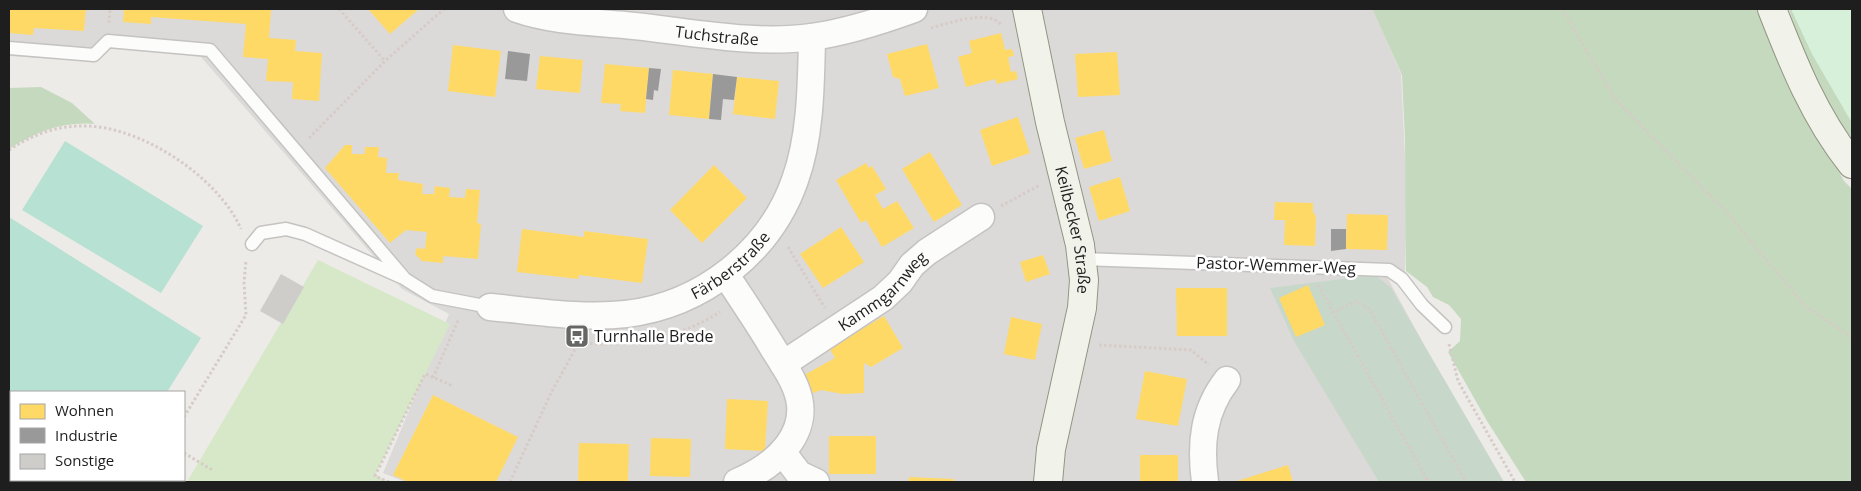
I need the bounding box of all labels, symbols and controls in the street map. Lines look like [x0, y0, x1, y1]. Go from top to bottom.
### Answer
street label: Tuchstraße [674, 20, 759, 50]
street label: Keilbecker Straße [1050, 164, 1095, 295]
street label: Färberstraße [687, 227, 775, 304]
street label: Kammgarnweg [834, 246, 932, 336]
street label: Pastor-Wemmer-Weg [1196, 251, 1356, 279]
bus stop icon: Turnhalle Brede [564, 323, 590, 349]
place label: Turnhalle Brede [594, 325, 714, 347]
legend [10, 391, 185, 481]
text: Wohnen [55, 400, 114, 420]
text: Industrie [55, 425, 118, 445]
text: Sonstige [55, 450, 114, 470]

